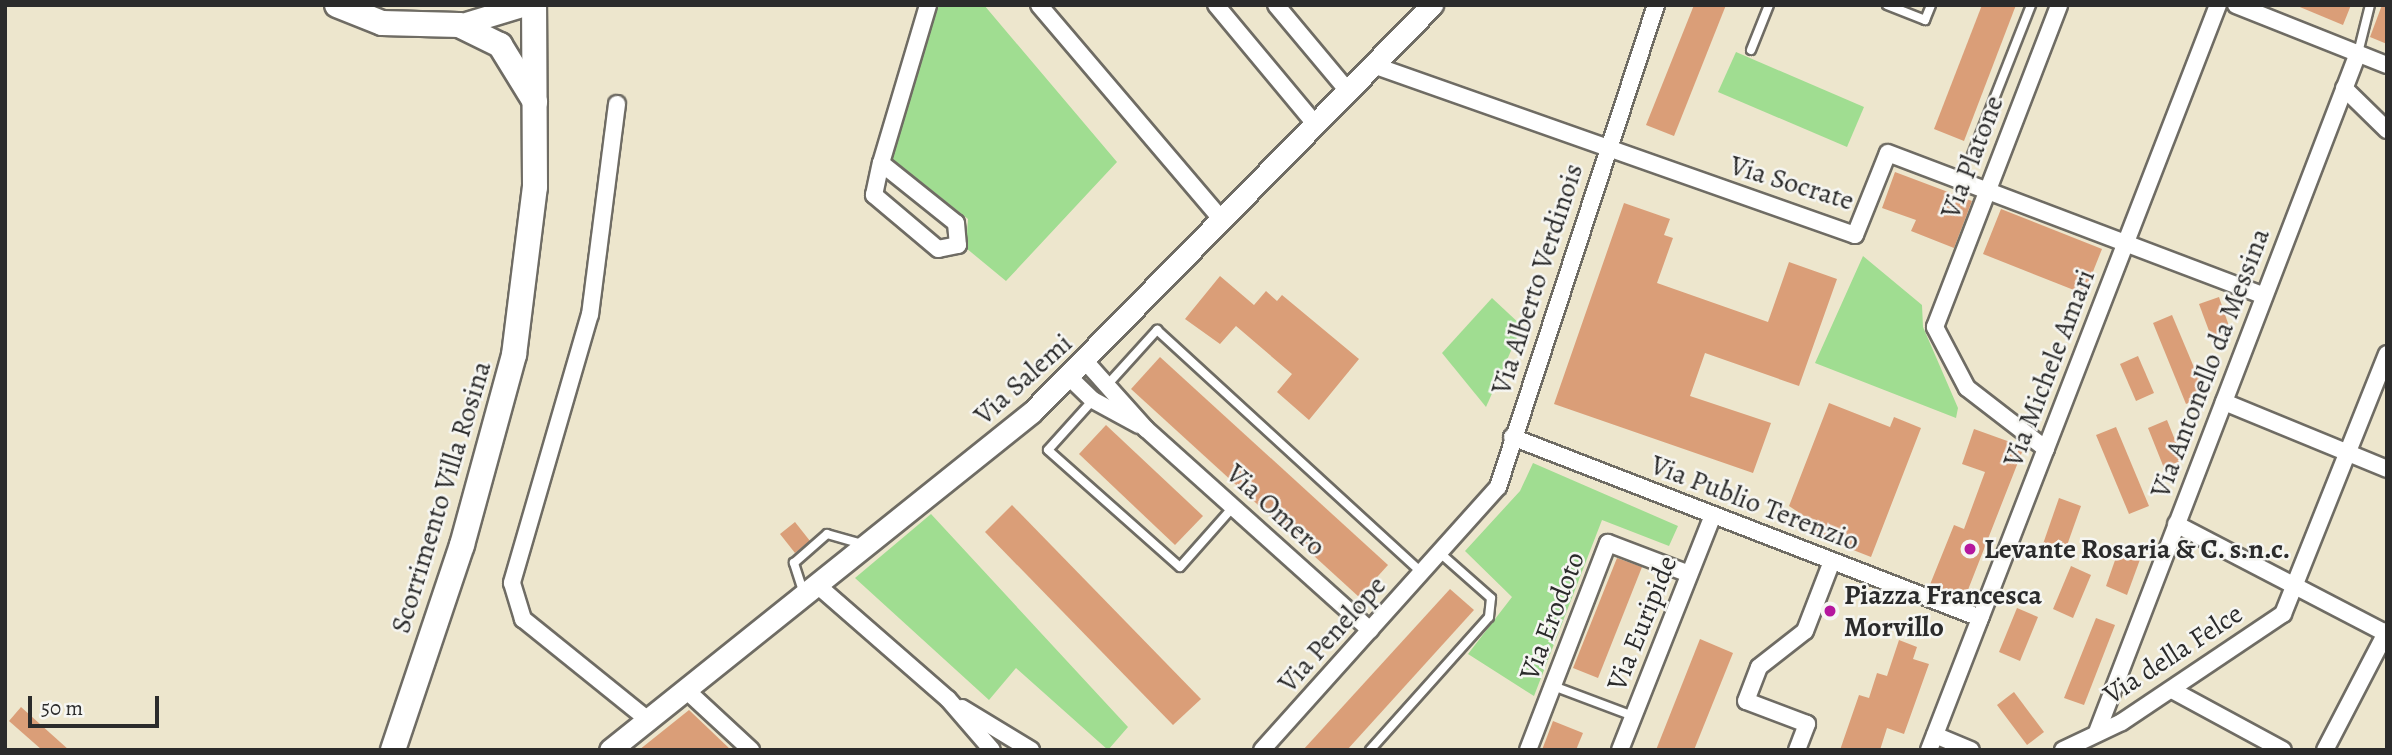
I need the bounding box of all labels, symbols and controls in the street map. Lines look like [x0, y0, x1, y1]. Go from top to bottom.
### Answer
street label: Via Platone [1933, 91, 2011, 223]
street label: Via Socrate [1726, 148, 1858, 218]
street label: Via Alberto Verdinois [1484, 159, 1590, 399]
street label: Via Antonello da Messina [2143, 224, 2277, 502]
street label: Via Michele Amari [1996, 265, 2102, 471]
street label: Via Salemi [967, 326, 1079, 432]
street label: Scorrimento Villa Rosina [384, 357, 498, 637]
street label: Via Publio Terenzio [1646, 448, 1864, 558]
street label: Via Omero [1219, 457, 1333, 563]
place label: Levante Rosaria & C. s.n.c. [1984, 532, 2291, 566]
marker: Levante Rosaria & C. s.n.c. [1962, 541, 1978, 557]
street label: Via Erodoto [1512, 547, 1592, 685]
street label: Via Euripide [1600, 551, 1684, 695]
street label: Via Penelope [1271, 569, 1393, 699]
place label: Piazza Francesca Morvillo [1844, 578, 2042, 644]
street label: Via della Felce [2097, 597, 2249, 711]
marker: Piazza Francesca Morvillo [1822, 603, 1838, 619]
scale bar [32, 682, 163, 726]
text: 50 m [41, 694, 83, 722]

